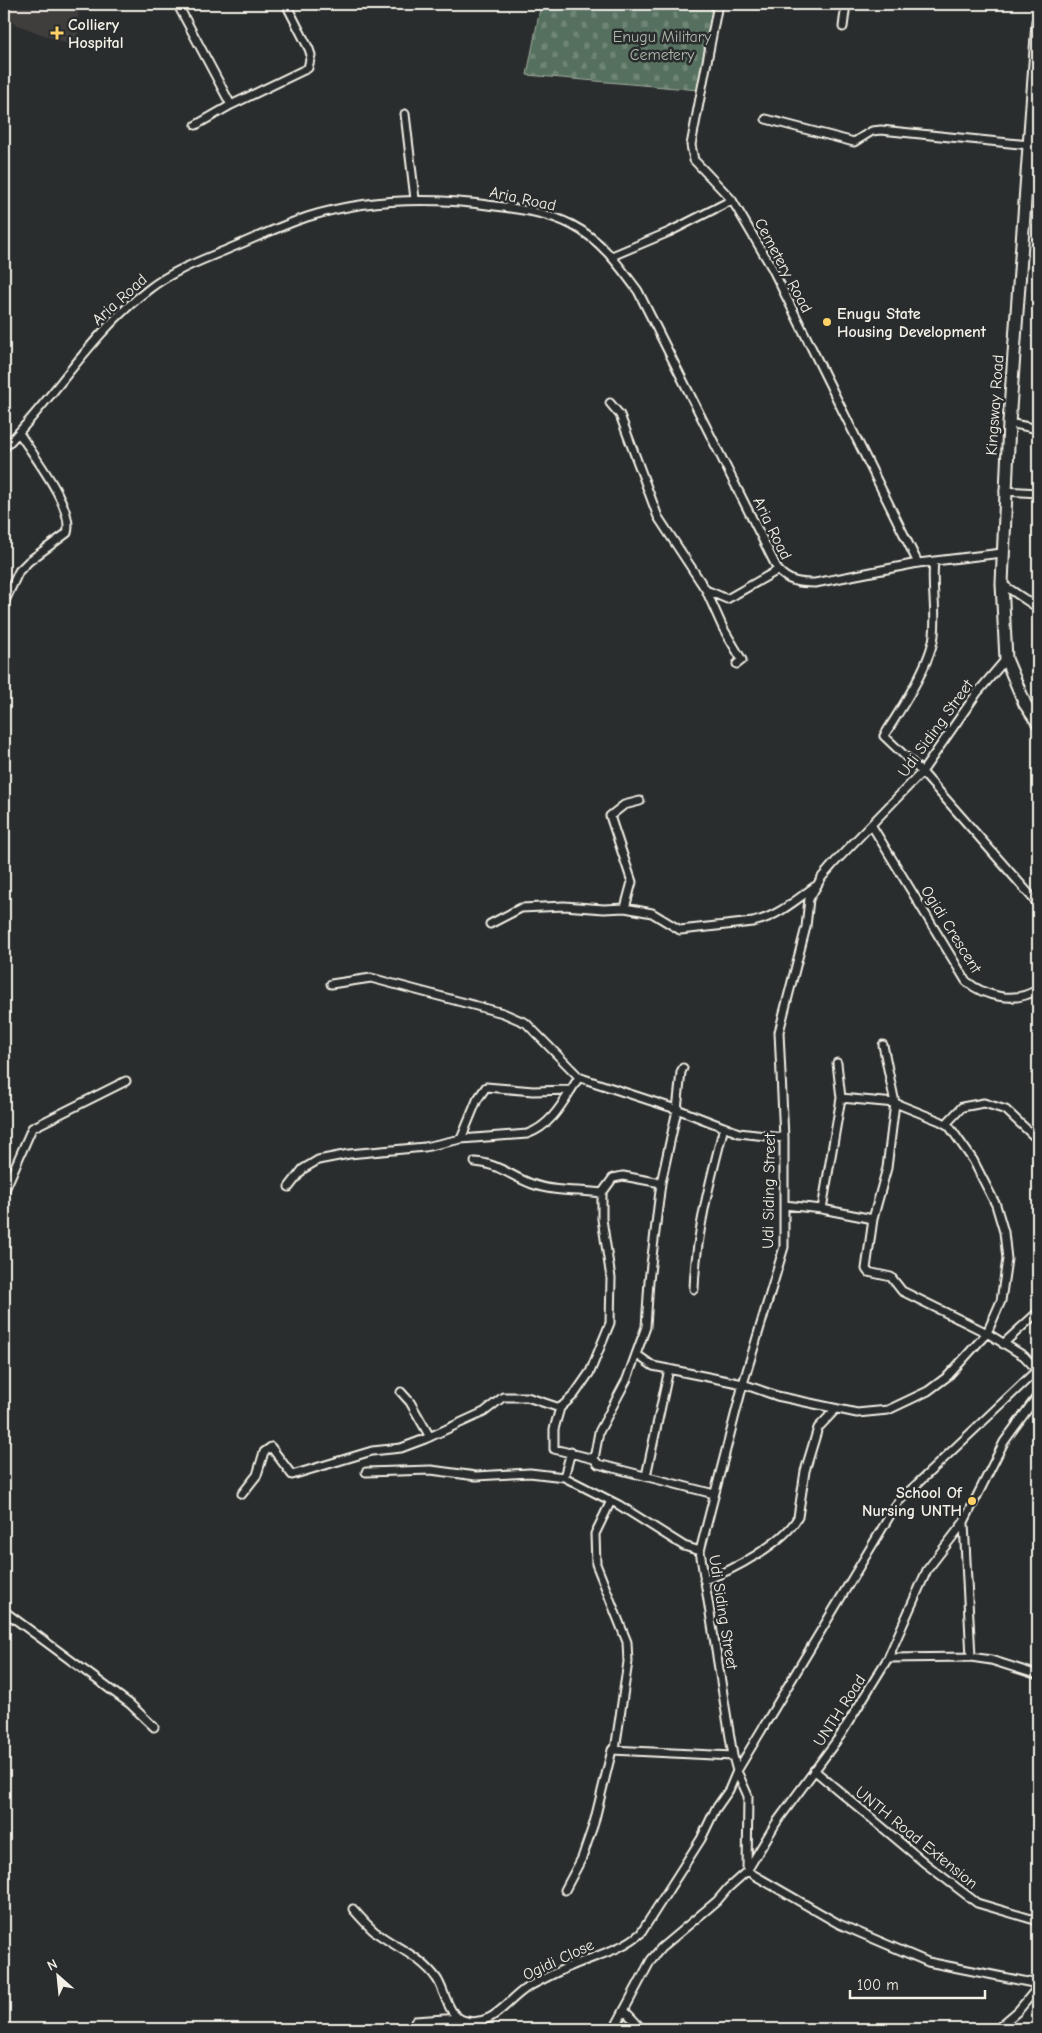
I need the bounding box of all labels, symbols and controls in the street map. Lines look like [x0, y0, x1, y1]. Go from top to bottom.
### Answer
place label: Colliery Hospital [68, 16, 124, 52]
marker: Colliery Hospital [50, 26, 64, 40]
park label: Enugu Military Cemetery [613, 28, 712, 64]
street label: Aria Road [488, 183, 558, 215]
street label: Cemetery Road [751, 215, 816, 316]
street label: Aria Road [89, 270, 151, 329]
place label: Enugu State Housing Development [837, 305, 987, 341]
marker: Enugu State Housing Development [821, 316, 833, 328]
street label: Kingsway Road [982, 354, 1008, 456]
street label: Aria Road [749, 494, 795, 563]
street label: Udi Siding Street [894, 676, 977, 781]
street label: Ogidi Crescent [917, 883, 985, 977]
street label: Udi Siding Street [759, 1133, 779, 1249]
place label: School Of Nursing UNTH [862, 1484, 963, 1520]
marker: School Of Nursing UNTH [966, 1495, 978, 1507]
street label: Udi Siding Street [705, 1554, 741, 1671]
street label: UNTH Road [810, 1672, 870, 1750]
street label: UNTH Road Extension [851, 1783, 981, 1893]
street label: Ogidi Close [520, 1936, 597, 1984]
north arrow [32, 1950, 82, 2000]
text: N [44, 1955, 60, 1975]
scale bar [850, 1968, 984, 2000]
text: 100 m [857, 1976, 899, 1994]

